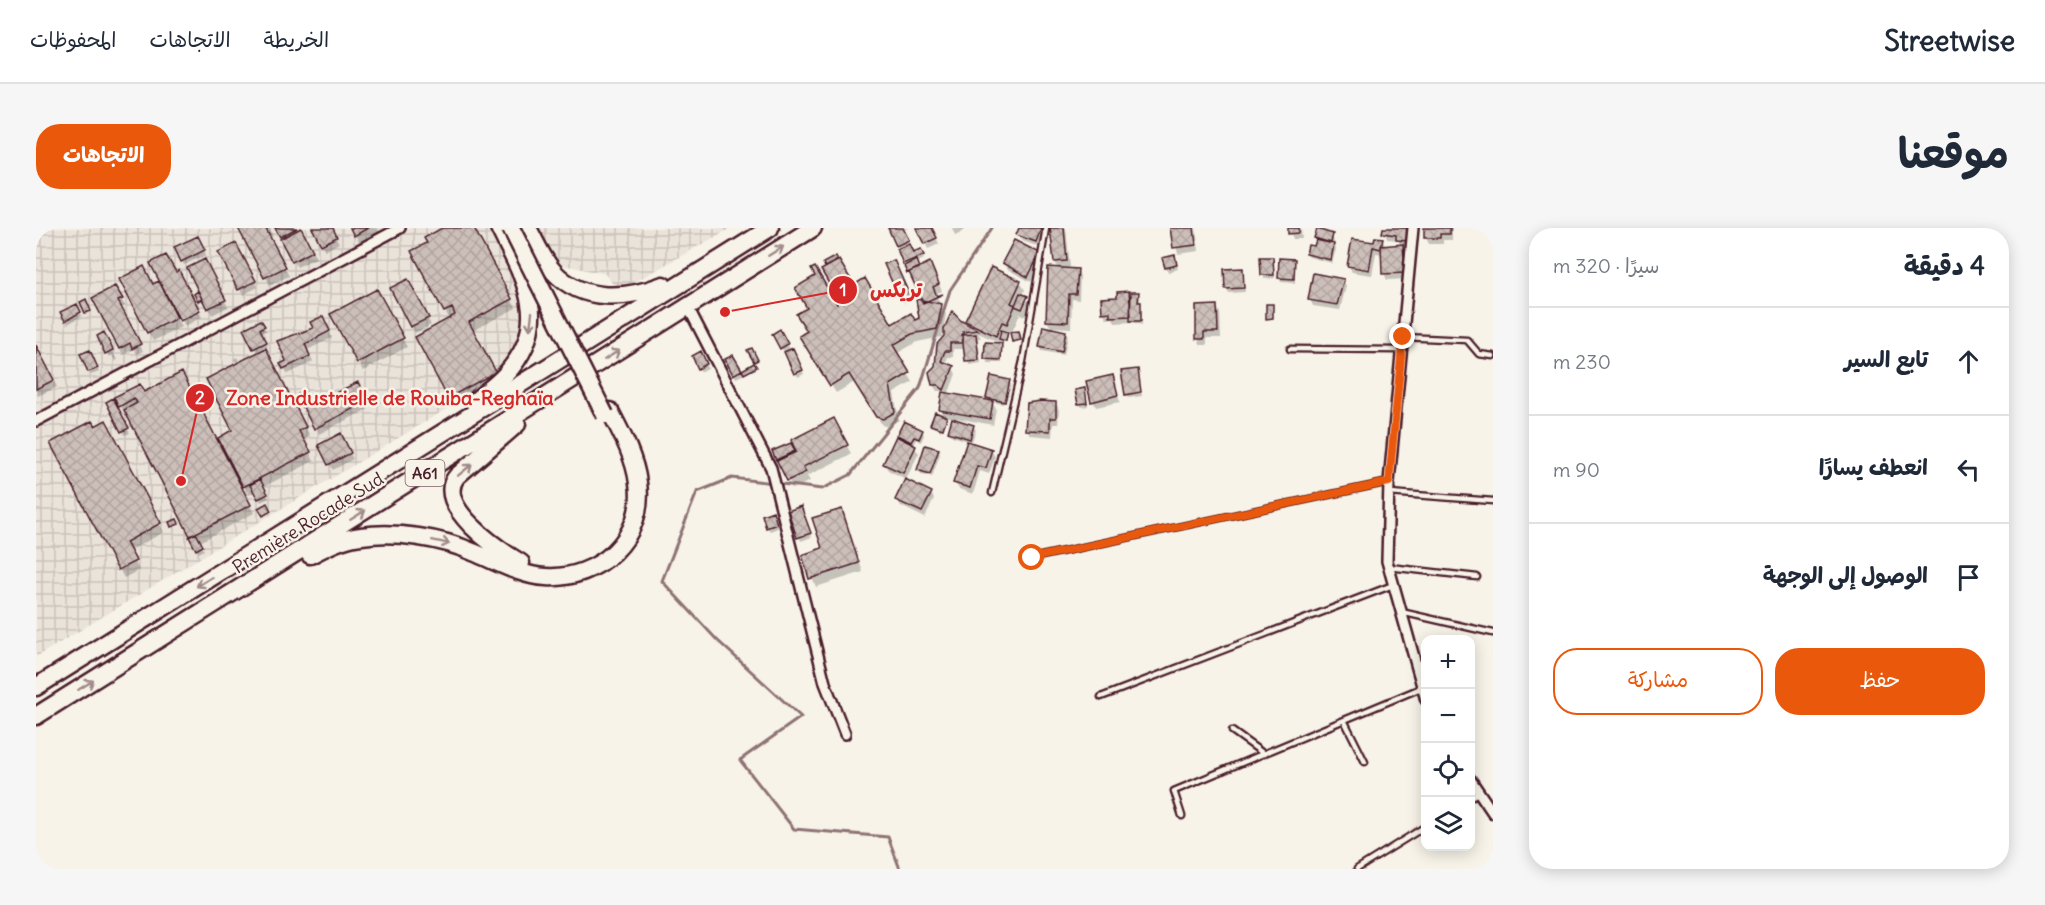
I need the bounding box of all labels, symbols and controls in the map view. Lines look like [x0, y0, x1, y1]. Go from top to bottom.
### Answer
text: Streetwise [1884, 23, 2015, 59]
text: المحفوظات [30, 26, 116, 53]
text: الاتجاهات [149, 26, 231, 53]
text: الخريطة [264, 26, 329, 53]
button: الاتجاهات [36, 124, 171, 189]
text: موقعنا [1898, 127, 2009, 179]
one-way arrow [768, 245, 785, 258]
text: 4 دقيقة [1904, 249, 1985, 282]
text: سيرًا · 320 m [1553, 253, 1660, 278]
callout: تريكس [828, 271, 934, 309]
text: تريكس [870, 277, 923, 302]
text: 1 [839, 278, 847, 301]
one-way arrow [525, 311, 536, 331]
route end [1389, 323, 1415, 349]
text: تابع السير [1844, 345, 1928, 373]
icon: ahead [1952, 345, 1985, 378]
one-way arrow [603, 349, 620, 362]
text: 230 m [1553, 349, 1611, 374]
callout: Zone Industrielle de Rouiba-Reghaïa [185, 379, 566, 417]
text: Zone Industrielle de Rouiba-Reghaïa [226, 385, 554, 410]
text: 2 [195, 386, 205, 409]
text: انعطف يسارًا [1819, 453, 1928, 481]
icon: left [1952, 453, 1985, 486]
text: 90 m [1553, 457, 1600, 482]
road number: A61 [406, 460, 444, 486]
one-way arrow [457, 463, 472, 477]
street label: Première Rocade Sud [228, 467, 388, 578]
one-way arrow [349, 508, 366, 521]
one-way arrow [431, 537, 451, 548]
route start [1018, 544, 1044, 570]
text: الوصول إلى الوجهة [1763, 561, 1928, 589]
icon: arrive [1952, 561, 1985, 594]
one-way arrow [196, 576, 213, 588]
map controls [1421, 635, 1475, 851]
button: + [1421, 635, 1475, 689]
button: مشاركة [1553, 648, 1763, 715]
button: حفظ [1775, 648, 1985, 715]
one-way arrow [77, 679, 94, 692]
button: − [1421, 689, 1475, 743]
button: locate [1421, 743, 1475, 797]
button: layers [1421, 797, 1475, 851]

